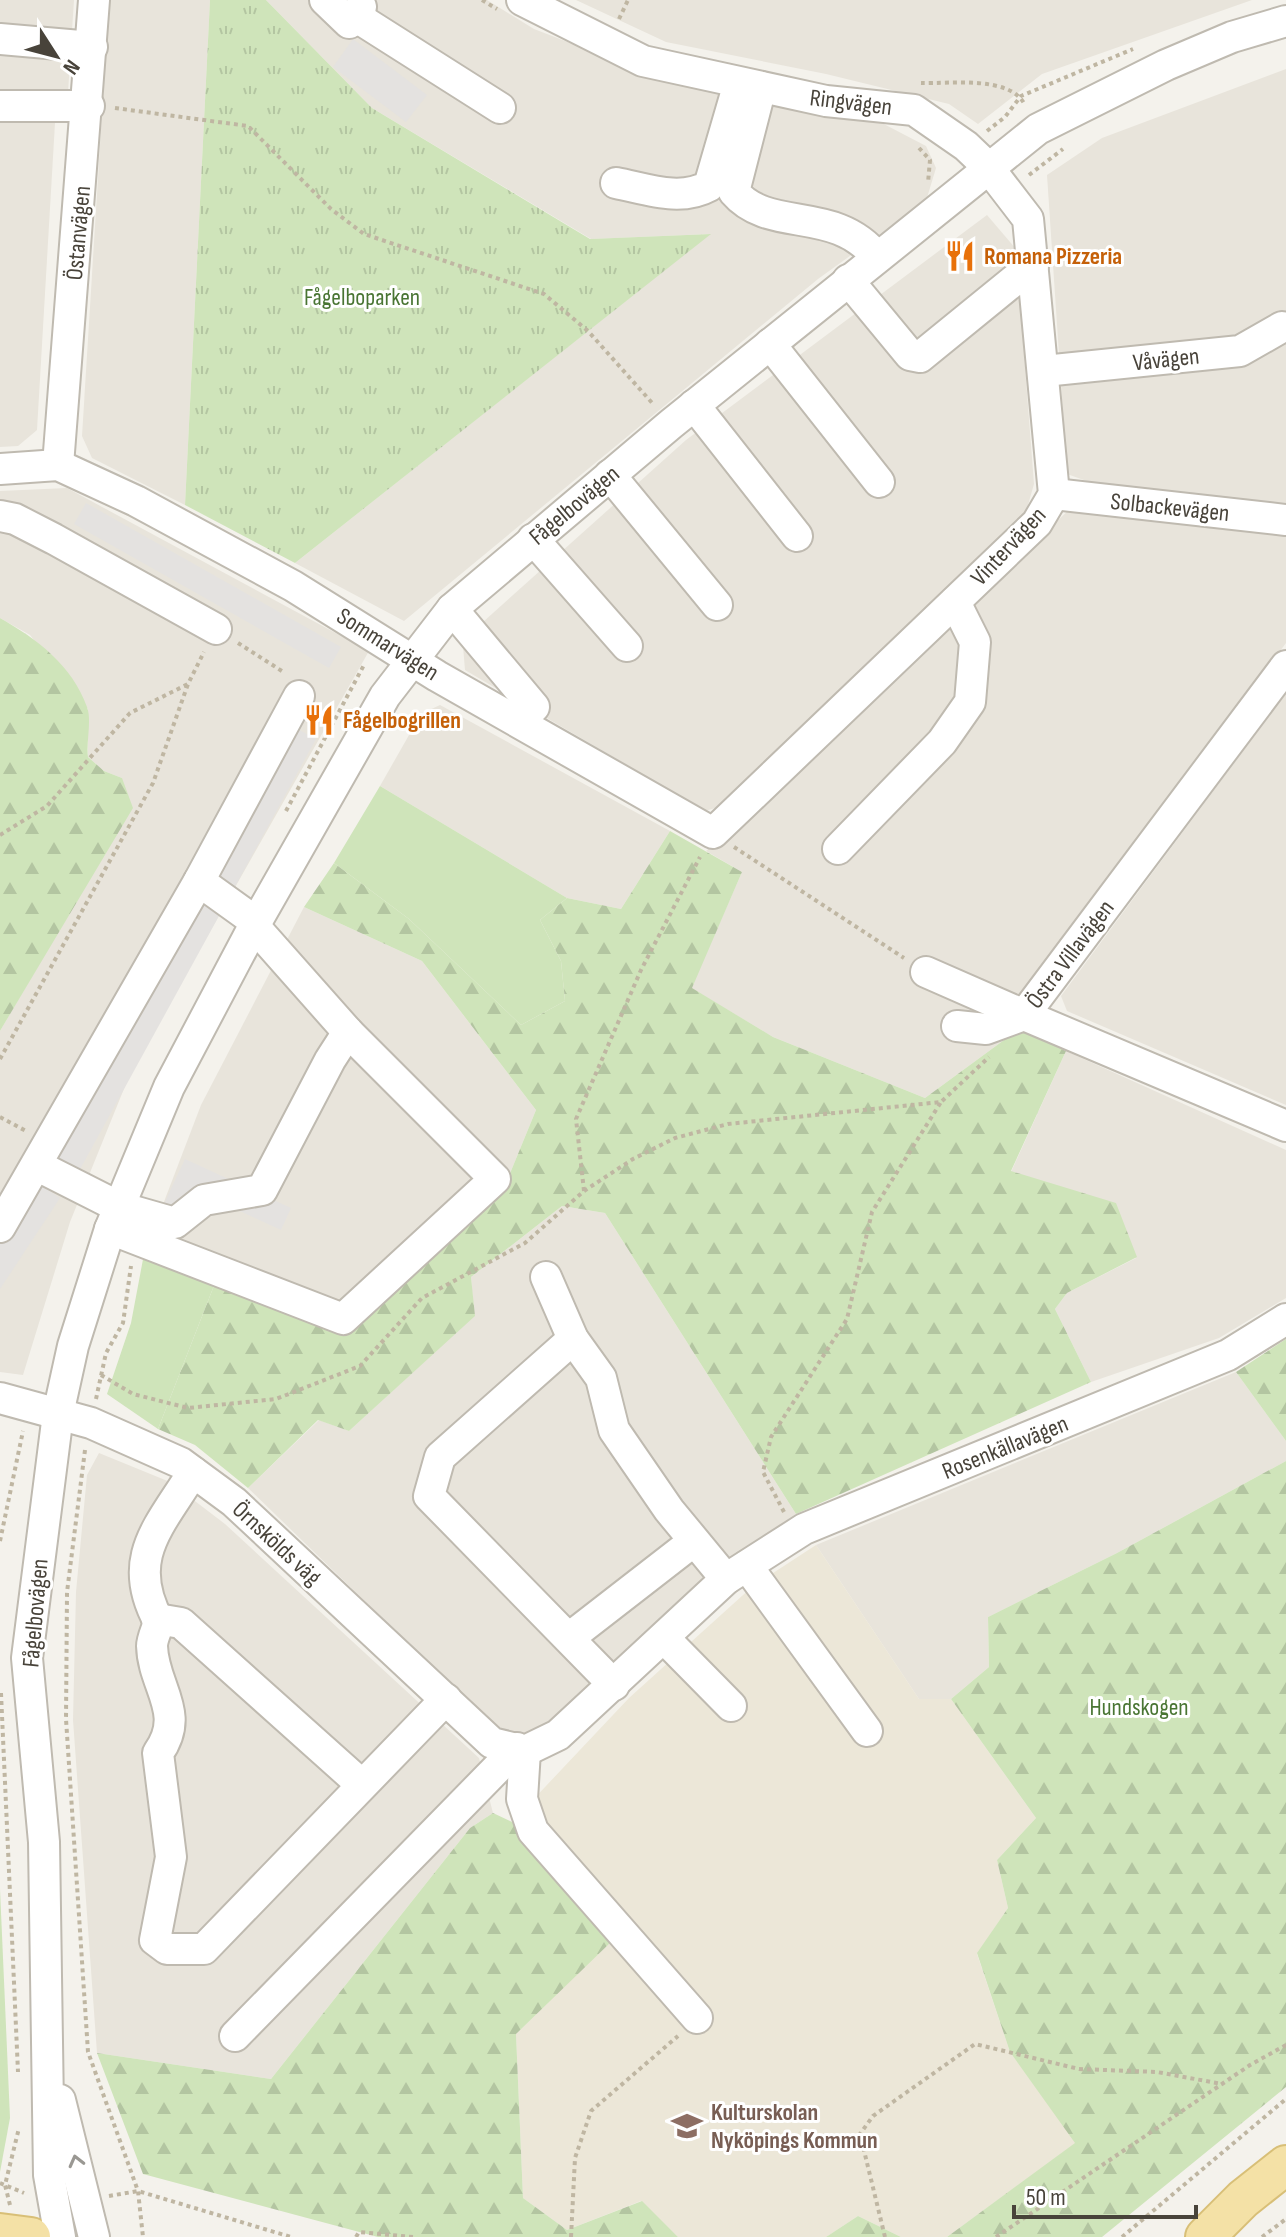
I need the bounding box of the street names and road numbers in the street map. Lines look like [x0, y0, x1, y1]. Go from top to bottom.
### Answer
street label: Ringvägen [808, 83, 894, 122]
street label: Östanvägen [60, 185, 97, 281]
street label: Våvägen [1131, 342, 1201, 377]
street label: Fågelbovägen [523, 459, 625, 551]
street label: Solbackevägen [1109, 487, 1231, 528]
street label: Vintervägen [965, 501, 1052, 592]
street label: Sommarvägen [331, 602, 444, 687]
street label: Östra Villavägen [1020, 894, 1121, 1014]
street label: Rosenkällavägen [938, 1409, 1072, 1486]
street label: Örnskölds väg [226, 1495, 327, 1592]
street label: Fågelbovägen [16, 1558, 55, 1668]

